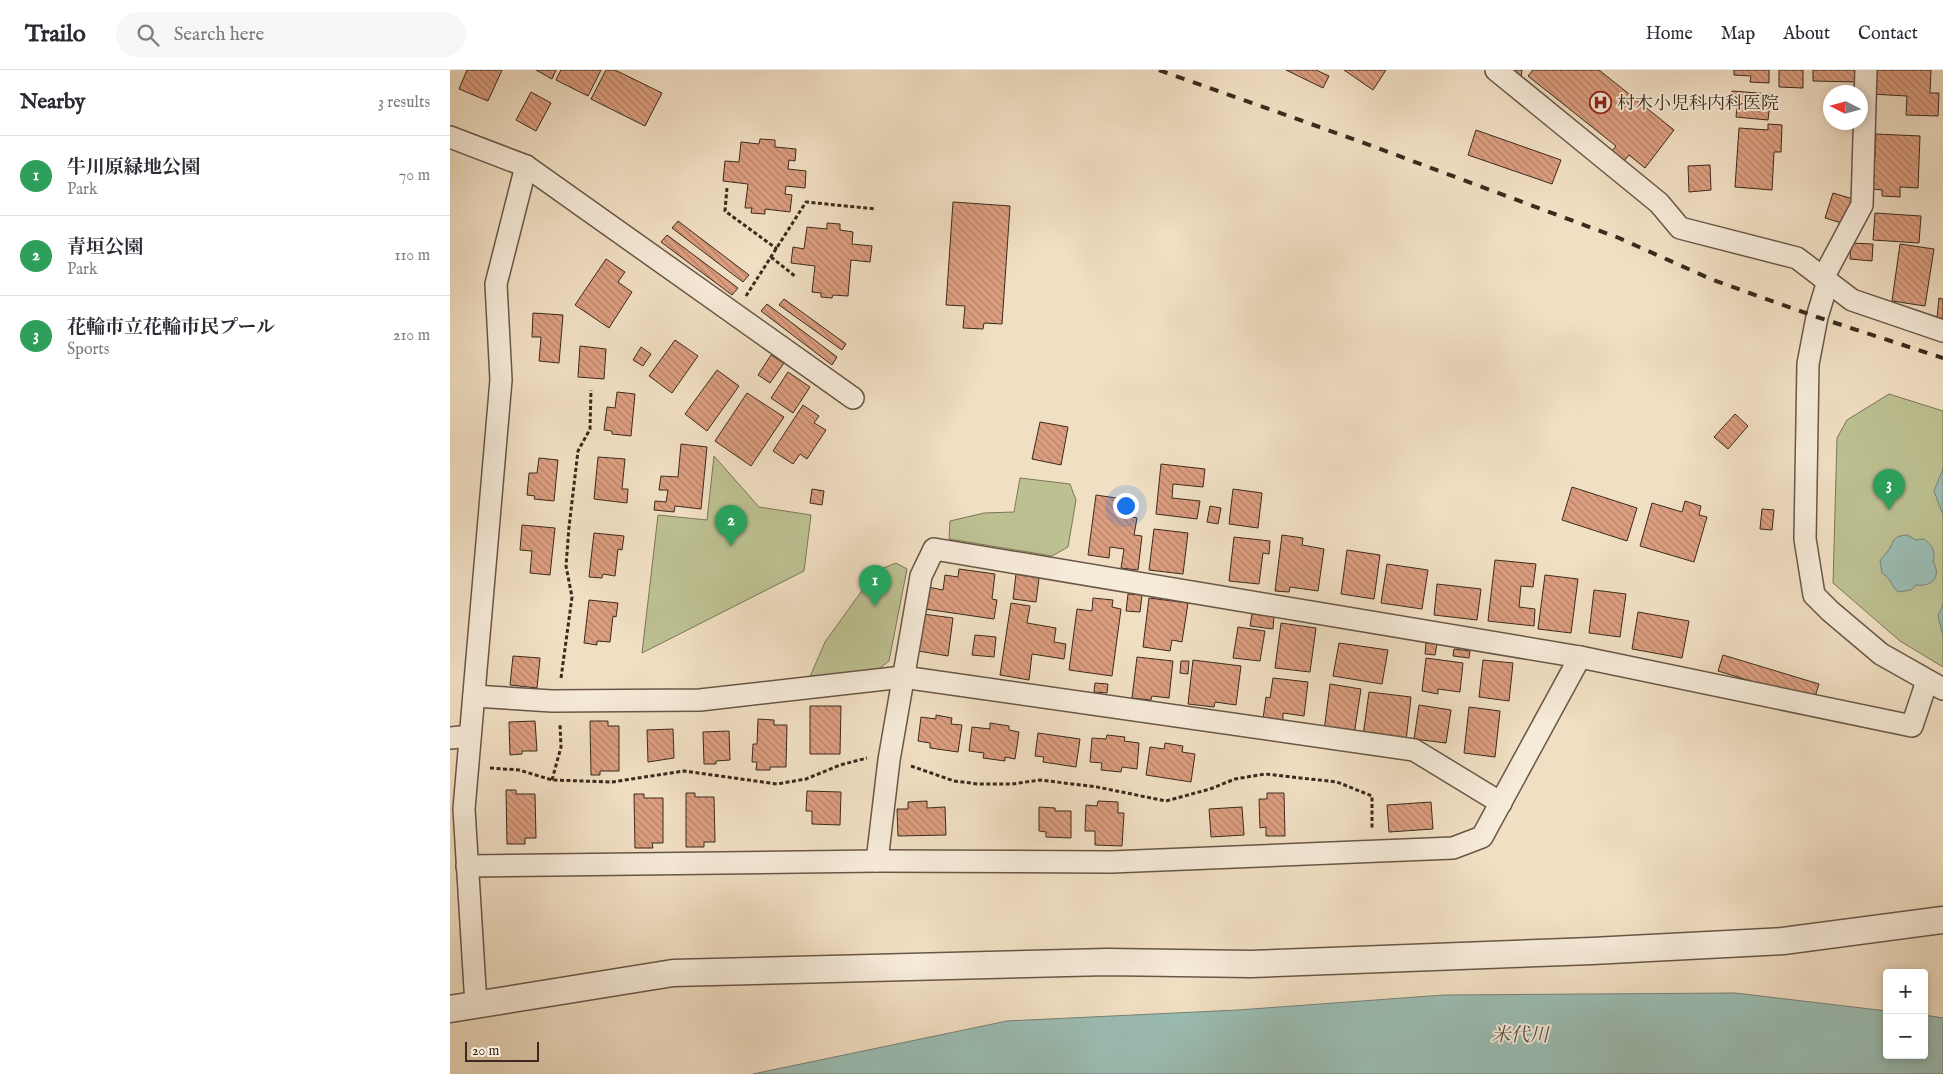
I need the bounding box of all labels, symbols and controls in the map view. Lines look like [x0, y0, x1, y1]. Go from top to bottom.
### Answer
search box [116, 12, 466, 57]
text: Trailo [25, 19, 86, 50]
icon: search [134, 21, 162, 49]
text: Search here [174, 23, 264, 47]
text: Home [1646, 23, 1693, 46]
text: Map [1721, 23, 1755, 46]
text: About [1783, 23, 1830, 46]
text: Contact [1858, 23, 1918, 46]
north arrow [1823, 85, 1868, 130]
text: Nearby [20, 89, 85, 116]
hospital icon: 村木小児科内科医院 [1589, 91, 1613, 115]
text: 3 results [378, 93, 430, 113]
place label: 村木小児科内科医院 [1617, 93, 1779, 116]
text: 牛川原緑地公園 [67, 156, 200, 180]
text: 1 [33, 166, 39, 186]
text: 70 m [399, 166, 430, 186]
text: Park [67, 180, 97, 200]
text: 青垣公園 [67, 236, 143, 260]
text: 2 [32, 246, 40, 266]
text: 110 m [394, 246, 430, 266]
text: Park [67, 260, 97, 280]
text: 花輪市立花輪市民プール [67, 316, 275, 340]
text: 3 [33, 326, 39, 346]
text: 210 m [393, 326, 430, 346]
text: Sports [67, 340, 109, 360]
pin: 3 [1873, 469, 1905, 510]
your location [1113, 493, 1139, 519]
pin: 2 [715, 505, 747, 546]
pin: 1 [859, 565, 891, 606]
map controls [1883, 969, 1928, 1059]
button: + [1883, 969, 1928, 1014]
button: − [1883, 1014, 1928, 1059]
water label: 米代川 [1491, 1024, 1550, 1048]
scale bar [465, 1039, 539, 1062]
text: 20 m [472, 1042, 499, 1060]

